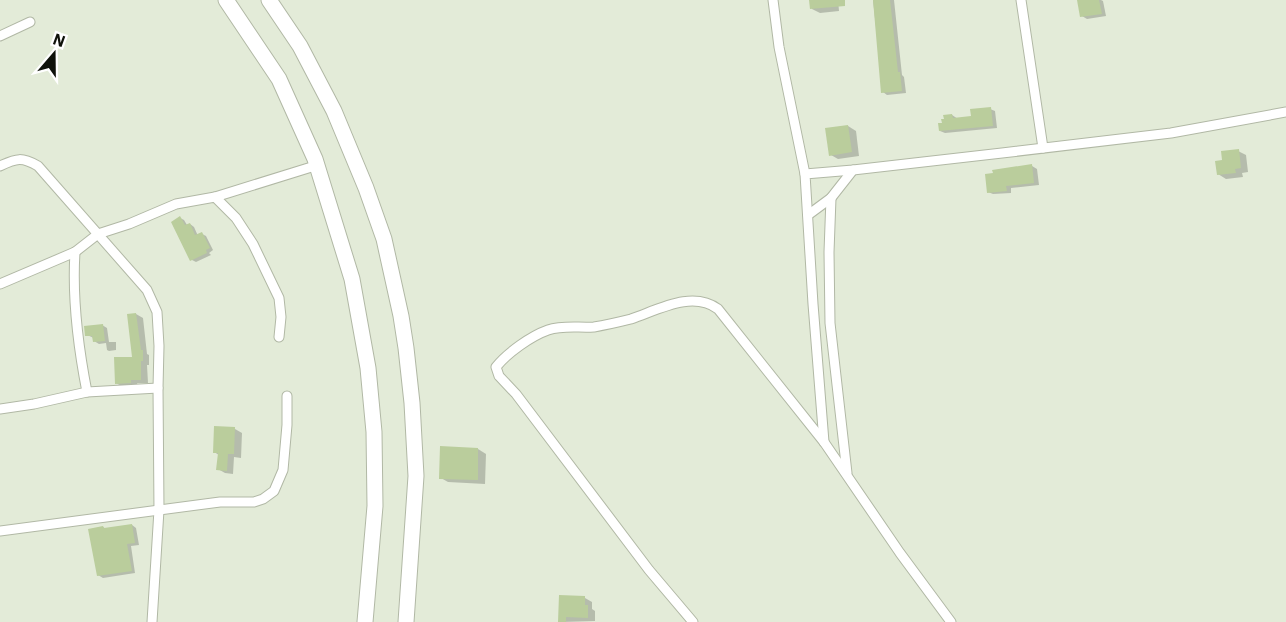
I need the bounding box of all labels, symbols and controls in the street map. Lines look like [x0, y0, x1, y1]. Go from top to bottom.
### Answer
north arrow [24, 24, 84, 84]
text: N [50, 29, 68, 51]

